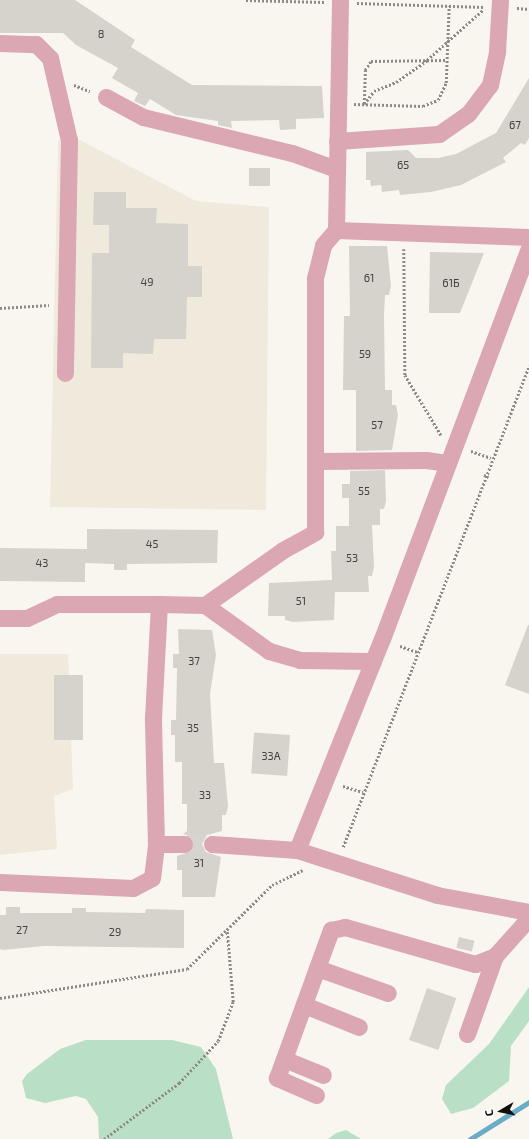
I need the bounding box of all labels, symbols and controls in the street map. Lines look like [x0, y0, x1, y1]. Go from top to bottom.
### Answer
house number: 8 [98, 27, 104, 41]
house number: 67 [509, 118, 521, 132]
house number: 65 [397, 158, 409, 172]
house number: 61 [364, 271, 374, 285]
house number: 49 [140, 275, 154, 289]
house number: 61Б [442, 276, 460, 290]
house number: 59 [359, 347, 371, 361]
house number: 57 [371, 418, 383, 432]
house number: 55 [358, 484, 370, 498]
house number: 45 [146, 537, 158, 551]
house number: 53 [346, 551, 358, 565]
house number: 43 [36, 556, 48, 570]
house number: 51 [296, 594, 306, 608]
house number: 37 [188, 654, 200, 668]
house number: 35 [187, 721, 199, 735]
house number: 33А [261, 749, 281, 763]
house number: 33 [199, 788, 211, 802]
house number: 31 [194, 856, 204, 870]
house number: 27 [16, 923, 28, 937]
house number: 29 [109, 925, 121, 939]
north arrow [481, 1091, 521, 1131]
text: С [482, 1109, 496, 1117]

